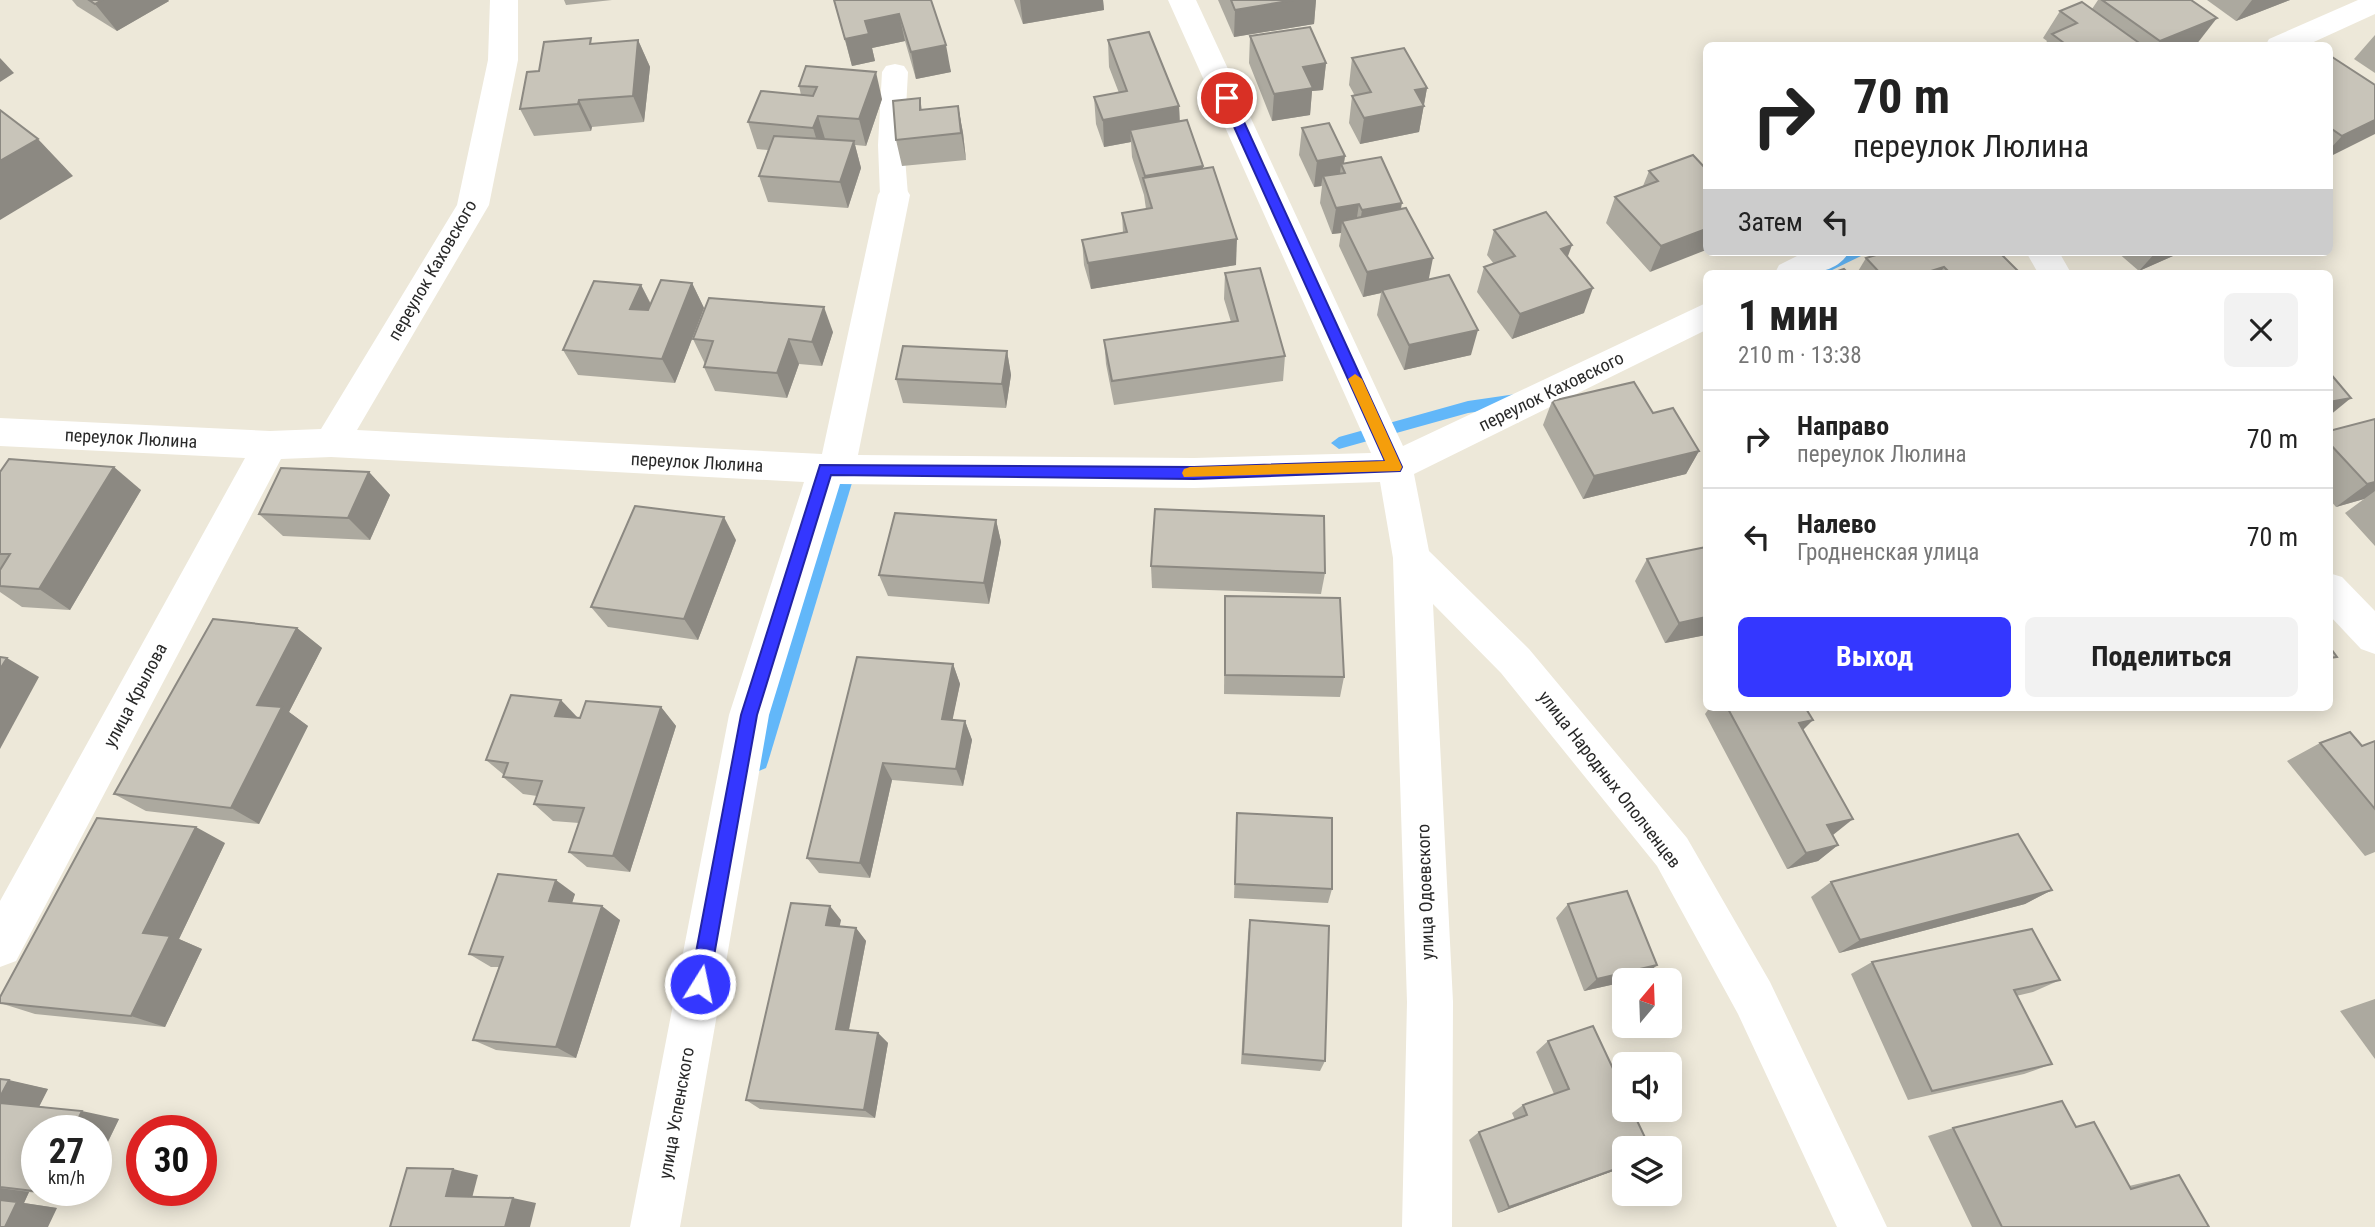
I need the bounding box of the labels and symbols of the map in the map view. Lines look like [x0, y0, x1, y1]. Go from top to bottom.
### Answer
pin [1197, 68, 1257, 128]
street label: переулок Каховского [383, 196, 481, 344]
street label: переулок Каховского [1475, 347, 1627, 435]
street label: переулок Люлина [64, 424, 198, 452]
street label: переулок Люлина [630, 448, 764, 476]
street label: улица Крылова [99, 639, 171, 751]
street label: улица Народных Ополченцев [1534, 686, 1686, 872]
street label: улица Одоевского [1412, 824, 1438, 960]
position arrow [663, 947, 737, 1021]
north arrow [1612, 968, 1682, 1038]
street label: улица Успенского [654, 1045, 698, 1181]
speed limit sign: 30 [126, 1115, 217, 1206]

